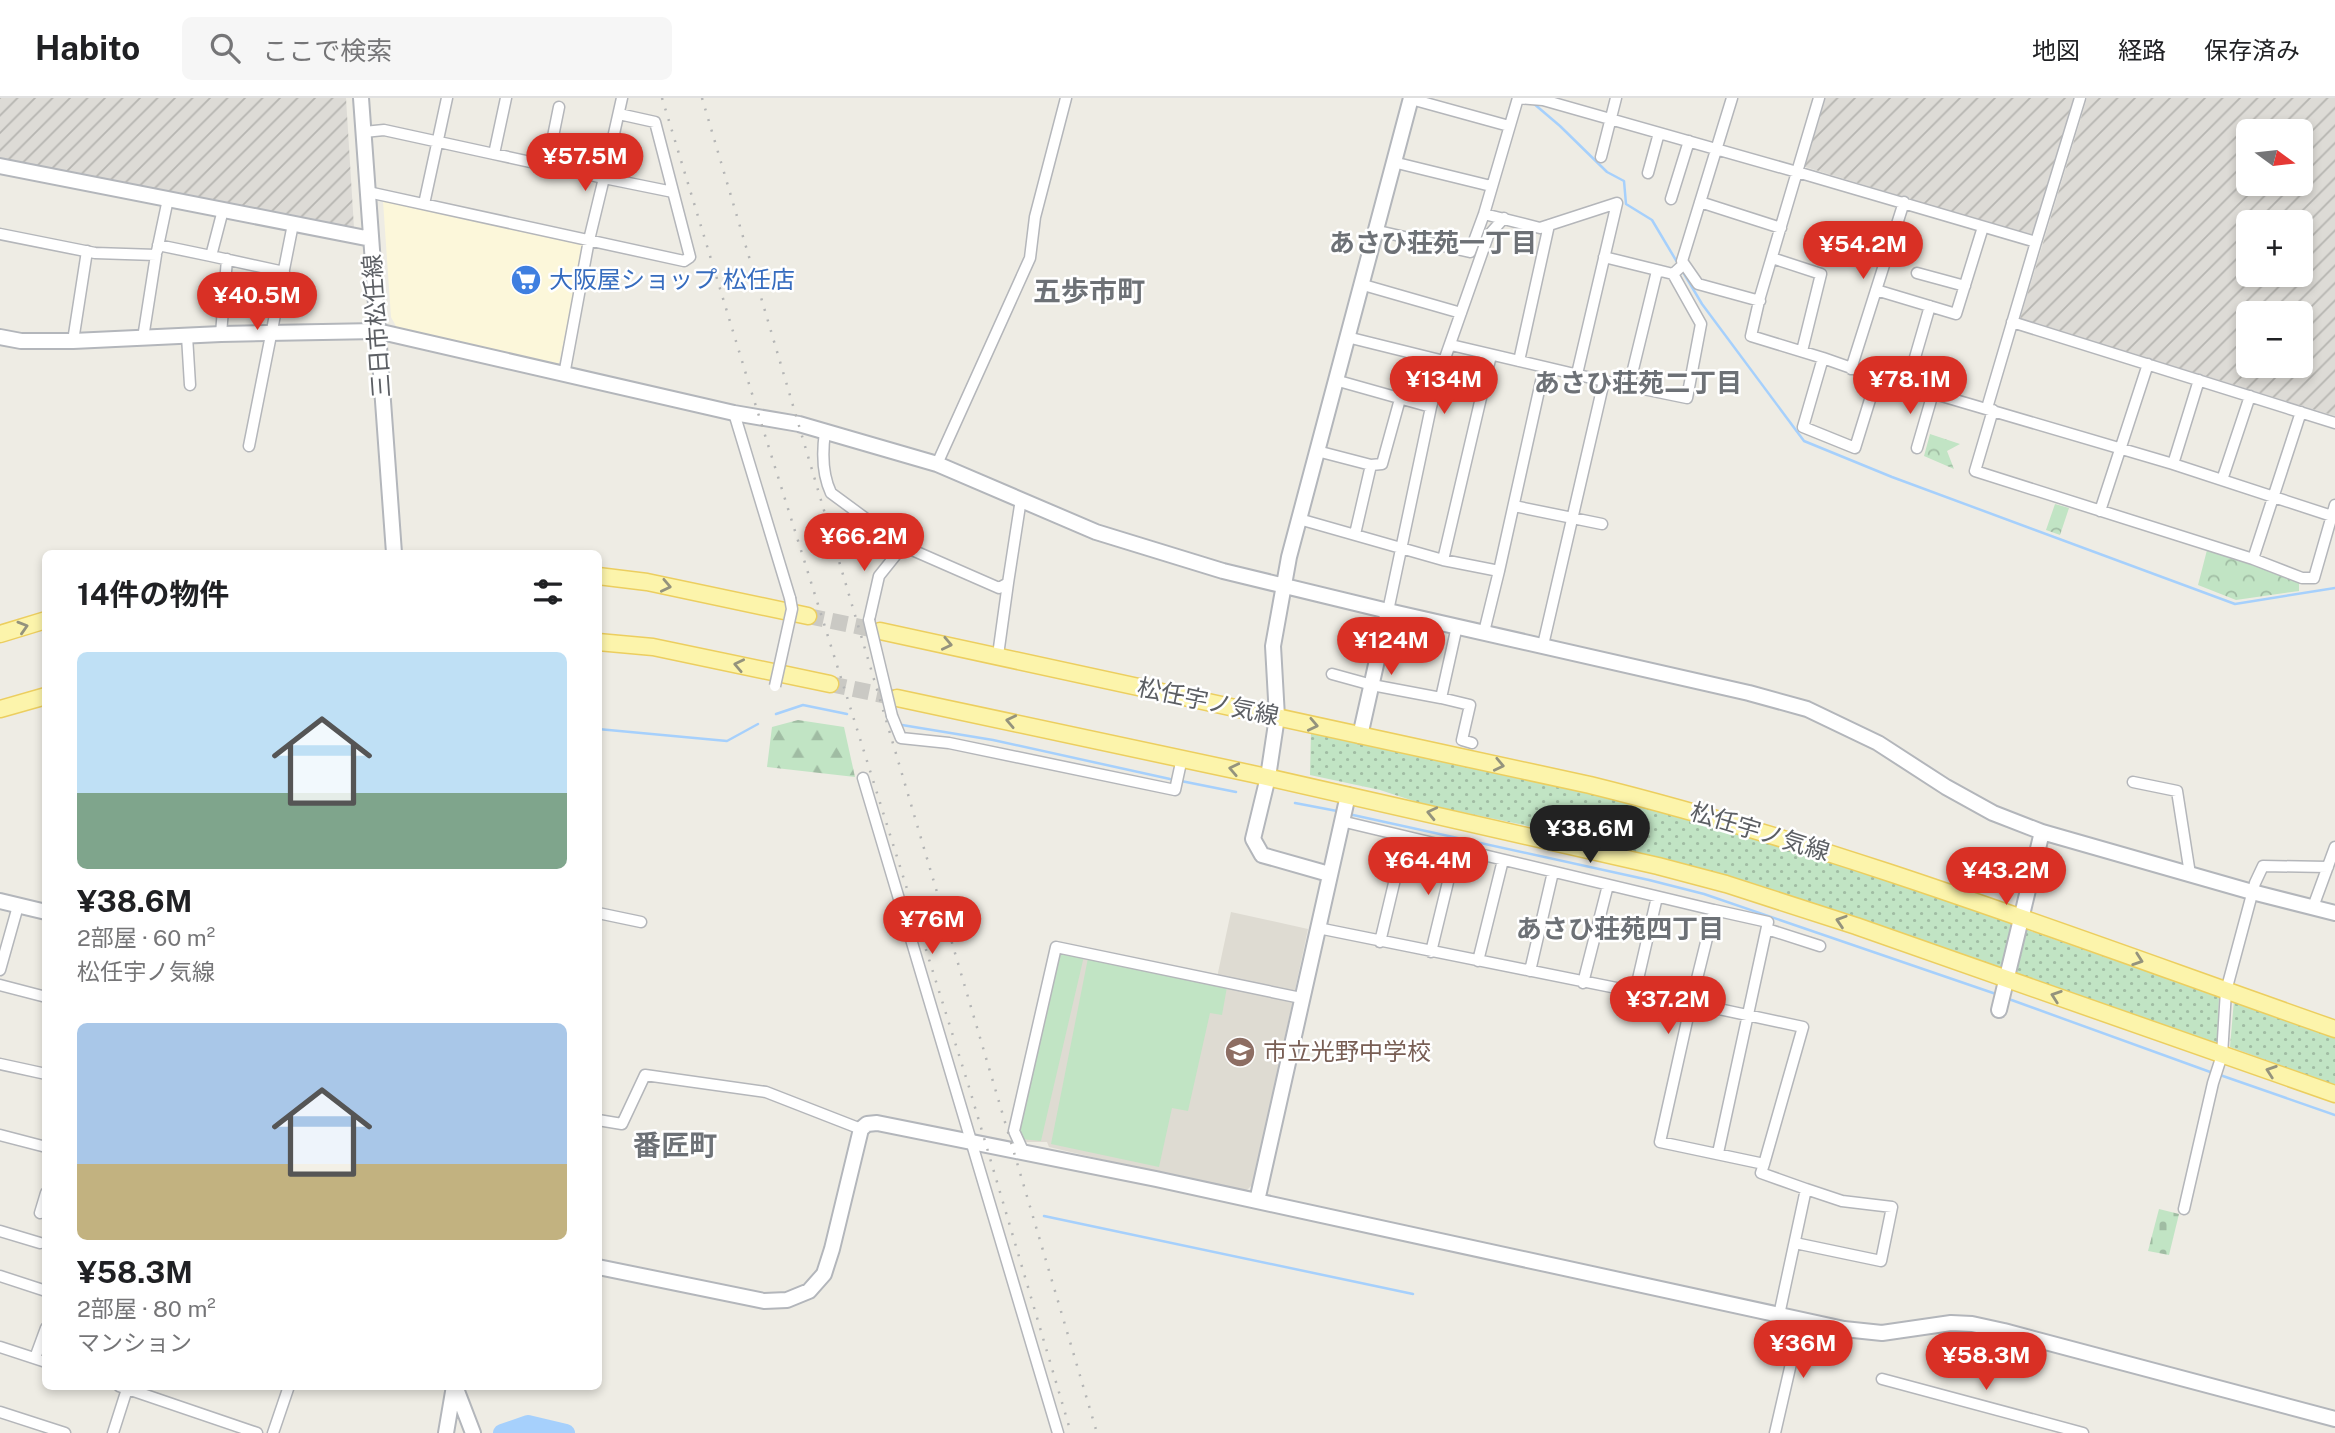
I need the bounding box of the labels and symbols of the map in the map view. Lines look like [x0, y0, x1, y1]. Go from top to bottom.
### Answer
north arrow [2236, 119, 2314, 196]
pin: ¥57.5M [528, 134, 642, 193]
pin: ¥54.2M [1806, 222, 1920, 281]
district label: あさひ荘苑一丁目 [1329, 227, 1537, 258]
street label: 三日市松任線 [357, 253, 395, 399]
supermarket icon: 大阪屋ショップ 松任店 [509, 263, 543, 297]
place label: 大阪屋ショップ 松任店 [549, 265, 795, 293]
pin: ¥40.5M [200, 272, 314, 332]
district label: 五歩市町 [1033, 274, 1145, 307]
pin: ¥134M [1395, 356, 1493, 416]
pin: ¥78.1M [1853, 356, 1967, 416]
district label: あさひ荘苑二丁目 [1534, 367, 1742, 398]
pin: ¥66.2M [807, 514, 921, 573]
one-way arrow [660, 577, 672, 592]
pin: ¥124M [1342, 618, 1440, 677]
one-way arrow [16, 620, 28, 635]
one-way arrow [941, 636, 953, 651]
one-way arrow [733, 658, 745, 673]
street label: 松任宇ノ気線 [1135, 672, 1282, 730]
one-way arrow [1005, 715, 1017, 730]
one-way arrow [1307, 717, 1319, 732]
one-way arrow [1493, 757, 1505, 772]
one-way arrow [1228, 763, 1240, 778]
street label: 松任宇ノ気線 [1687, 797, 1833, 865]
pin: ¥38.6M [1533, 806, 1647, 865]
one-way arrow [1426, 807, 1438, 822]
pin: ¥64.4M [1371, 838, 1485, 897]
pin: ¥43.2M [1949, 848, 2063, 907]
pin: ¥76M [891, 896, 973, 956]
district label: あさひ荘苑四丁目 [1516, 913, 1724, 944]
one-way arrow [1835, 915, 1848, 929]
one-way arrow [2131, 952, 2143, 966]
pin: ¥37.2M [1611, 976, 1725, 1036]
one-way arrow [2050, 990, 2062, 1004]
school or university icon: 市立光野中学校 [1223, 1035, 1257, 1069]
place label: 市立光野中学校 [1263, 1037, 1431, 1065]
one-way arrow [2265, 1065, 2277, 1079]
district label: 番匠町 [633, 1128, 717, 1161]
pin: ¥36M [1762, 1320, 1844, 1380]
pin: ¥58.3M [1929, 1332, 2043, 1392]

